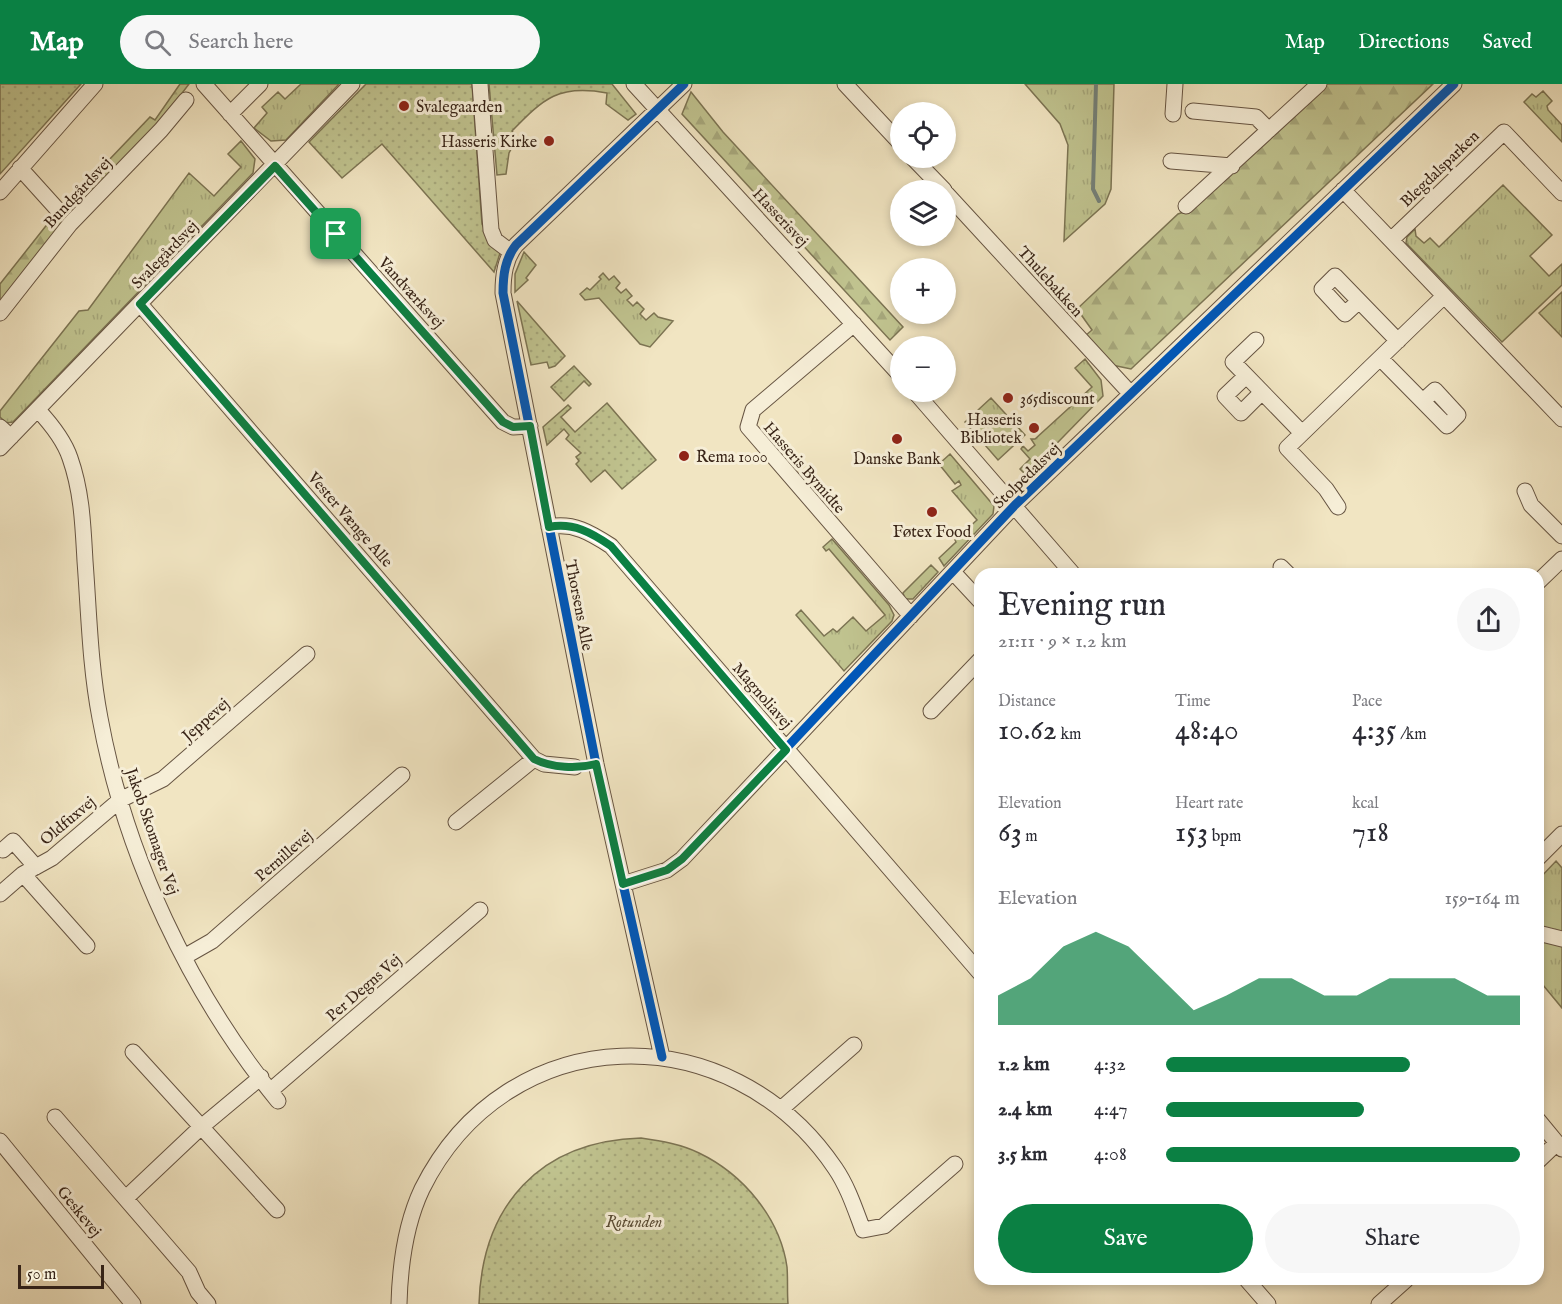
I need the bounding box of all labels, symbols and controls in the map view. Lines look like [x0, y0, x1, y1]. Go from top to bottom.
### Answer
search box [120, 15, 540, 69]
text: Map [30, 25, 84, 60]
icon: search [141, 26, 174, 59]
text: Search here [189, 28, 293, 56]
text: Map [1285, 29, 1325, 56]
text: Directions [1358, 29, 1449, 56]
text: Saved [1482, 29, 1532, 56]
place label: Svalegaarden [416, 98, 503, 118]
marker: Svalegaarden [397, 99, 411, 113]
map controls [890, 102, 956, 402]
button: locate [890, 102, 956, 168]
street label: Blegdalsparken [1397, 126, 1484, 212]
place label: Hasseris Kirke [441, 133, 537, 153]
marker: Hasseris Kirke [542, 134, 556, 148]
street label: Bundgårdsvej [41, 154, 116, 233]
button: layers [890, 180, 956, 246]
street label: Hasserisvej [747, 185, 812, 252]
pin [310, 208, 361, 259]
street label: Svalegårdsvej [128, 217, 203, 294]
icon: arrive [319, 217, 352, 250]
street label: Thulebakken [1012, 243, 1087, 322]
street label: Vandværksvej [373, 253, 448, 333]
button: + [890, 258, 956, 324]
button: − [890, 336, 956, 402]
place label: 365discount [1020, 390, 1095, 410]
marker: 365discount [1001, 391, 1015, 405]
place label: Hasseris Bibliotek [960, 411, 1022, 449]
street label: Hasseris Bymidte [758, 418, 849, 518]
marker: Hasseris Bibliotek [1027, 421, 1041, 435]
marker: Danske Bank [890, 432, 904, 446]
street label: Stolpedalsvej [989, 439, 1065, 514]
place label: Rema 1000 [696, 448, 768, 468]
marker: Rema 1000 [677, 449, 691, 463]
place label: Danske Bank [853, 450, 941, 470]
street label: Vester Vænge Alle [302, 468, 396, 572]
marker: Føtex Food [925, 505, 939, 519]
place label: Føtex Food [893, 523, 972, 543]
street label: Thorsens Alle [559, 558, 597, 652]
text: Evening run [998, 585, 1166, 627]
button: share [1457, 588, 1520, 651]
text: 21:11 · 9 × 1.2 km [998, 629, 1127, 654]
street label: Magnoliavej [727, 659, 796, 734]
text: Distance [998, 692, 1056, 712]
text: Time [1175, 692, 1211, 712]
text: Pace [1352, 692, 1382, 712]
street label: Jeppevej [177, 694, 234, 748]
text: 10.62 [998, 712, 1057, 750]
text: 48:40 [1175, 712, 1239, 750]
text: 4:35 [1352, 712, 1397, 750]
text: km [1057, 725, 1081, 745]
text: /km [1397, 725, 1427, 745]
street label: Jakob Skomager Vej [119, 764, 182, 898]
street label: Oldfuxvej [37, 793, 100, 850]
text: Elevation [998, 794, 1061, 814]
text: Heart rate [1175, 794, 1243, 814]
text: kcal [1352, 794, 1379, 814]
text: 63 [998, 814, 1022, 852]
text: 153 [1175, 814, 1208, 852]
text: 718 [1352, 814, 1389, 852]
street label: Pernillevej [252, 826, 317, 887]
text: m [1022, 827, 1038, 847]
text: bpm [1208, 827, 1241, 847]
text: Elevation [998, 886, 1077, 911]
text: 159–164 m [1444, 886, 1520, 911]
street label: Per Degns Vej [323, 950, 406, 1027]
text: 1.2 km [998, 1052, 1050, 1077]
text: 4:32 [1094, 1052, 1126, 1077]
text: 2.4 km [998, 1097, 1052, 1122]
text: 4:47 [1094, 1097, 1128, 1122]
text: 3.5 km [998, 1142, 1048, 1167]
text: 4:08 [1094, 1142, 1127, 1167]
street label: Geskevej [52, 1183, 105, 1242]
button: Save [998, 1204, 1253, 1273]
button: Share [1265, 1204, 1520, 1273]
park label: Rotunden [606, 1213, 662, 1233]
scale bar [18, 1262, 104, 1290]
text: 50 m [27, 1265, 56, 1285]

